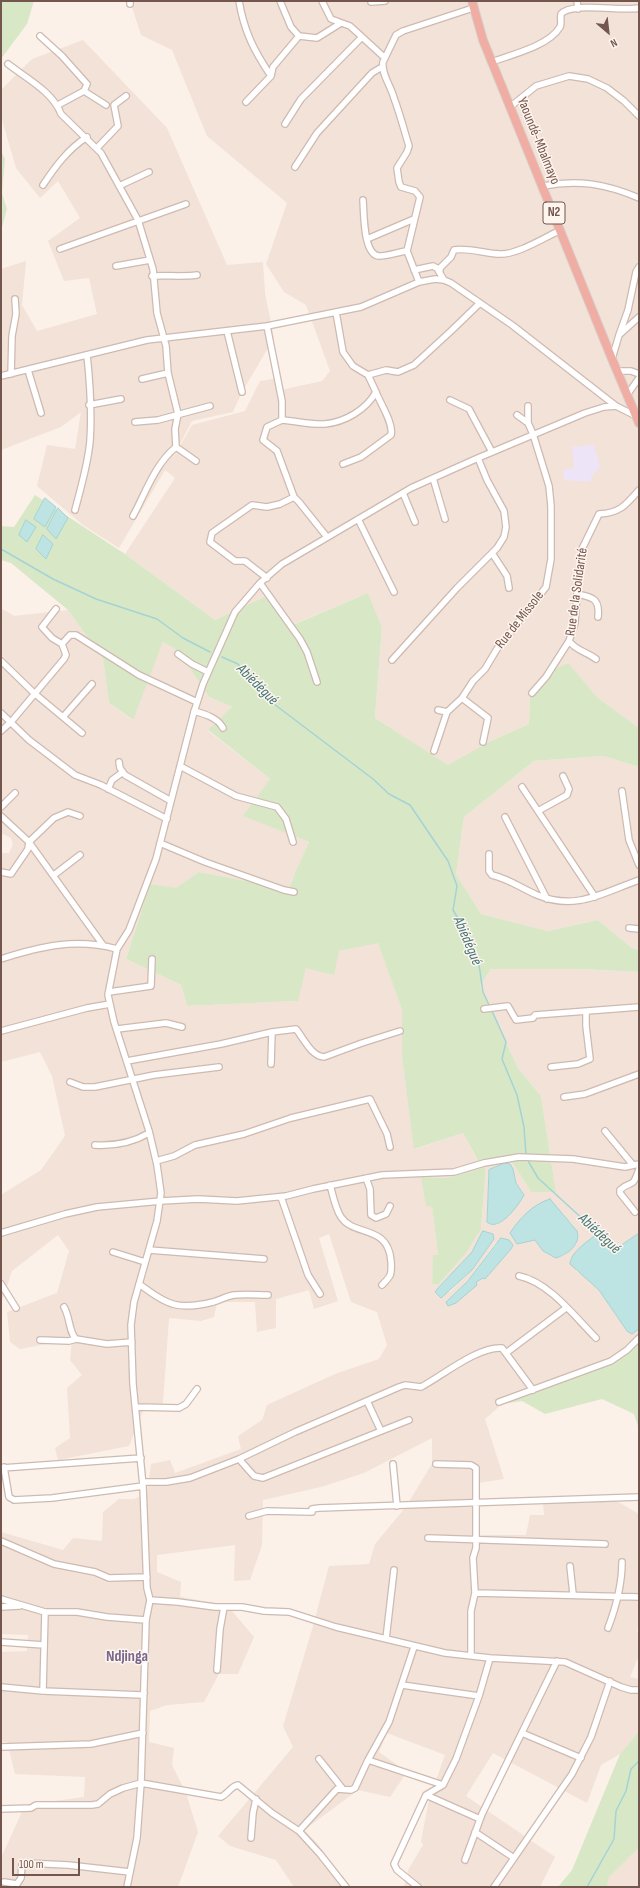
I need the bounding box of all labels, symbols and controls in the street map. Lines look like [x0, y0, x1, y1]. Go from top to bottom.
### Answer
north arrow [588, 12, 628, 52]
text: N [608, 36, 620, 50]
street label: Yaoundé-Mbalmayo [513, 95, 563, 187]
road number: N2 [543, 202, 565, 224]
street label: Rue de la Solidarité [562, 547, 592, 637]
street label: Rue de Missole [492, 588, 548, 652]
water label: Abiédégué [233, 661, 281, 709]
water label: Abiédégué [449, 914, 485, 968]
water label: Abiédégué [574, 1210, 624, 1258]
district label: Ndjinga [106, 1647, 148, 1667]
scale bar [14, 1850, 82, 1876]
text: 100 m [19, 1857, 44, 1872]

